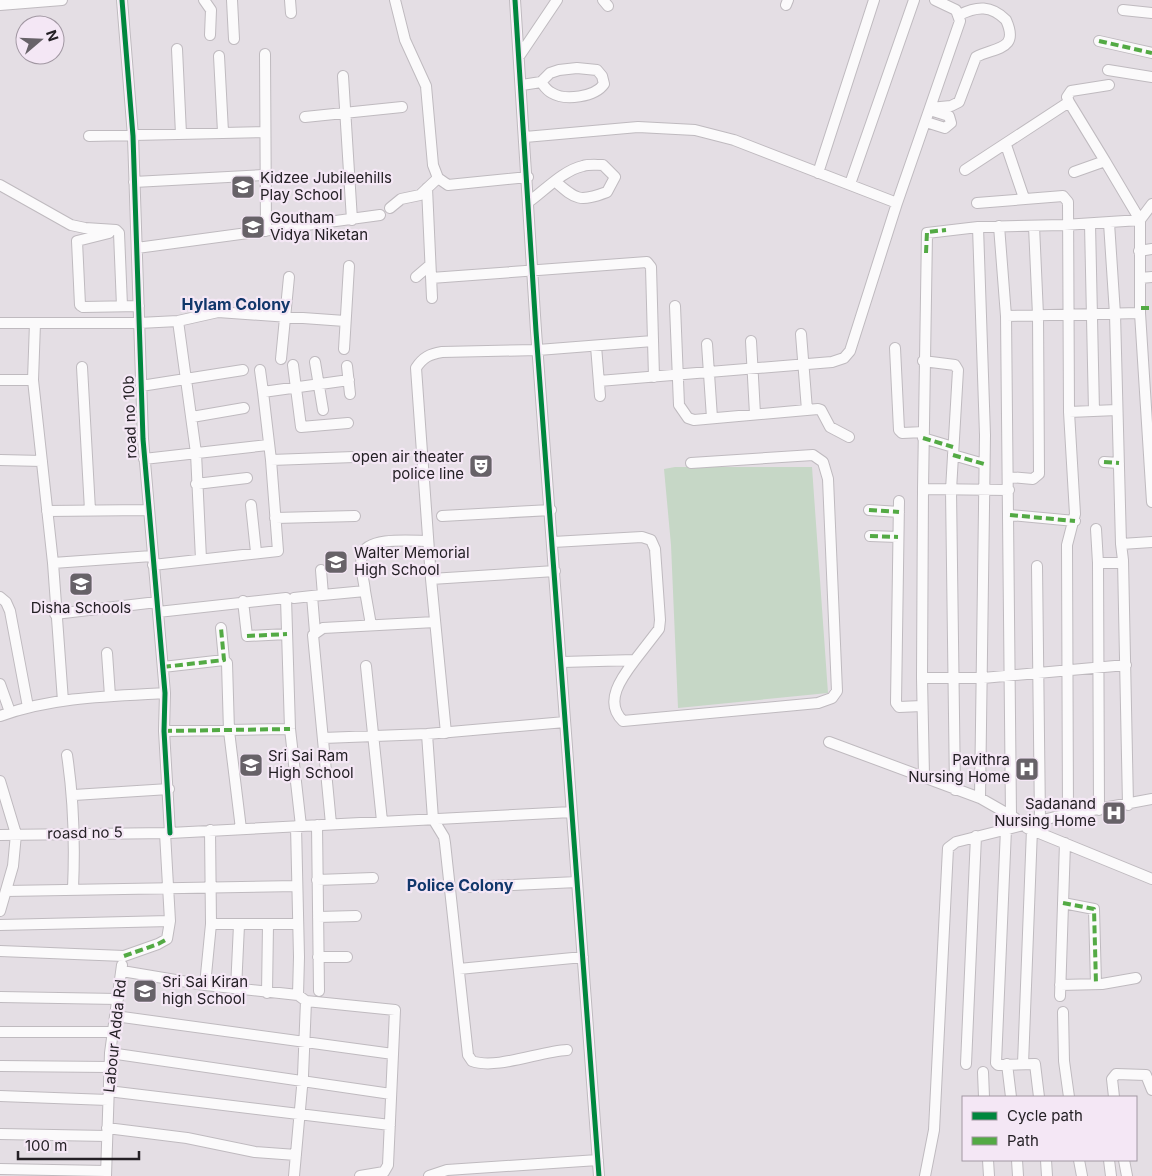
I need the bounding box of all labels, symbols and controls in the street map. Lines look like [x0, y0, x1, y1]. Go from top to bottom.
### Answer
north arrow [15, 15, 65, 65]
text: N [43, 28, 63, 43]
place label: Kidzee Jubileehills Play School [260, 168, 392, 204]
school or university icon: Kidzee Jubileehills Play School [230, 174, 256, 200]
place label: Goutham Vidya Niketan [270, 208, 368, 244]
school or university icon: Goutham Vidya Niketan [240, 214, 266, 240]
district label: Hylam Colony [182, 294, 291, 314]
street label: road no 10b [119, 375, 140, 459]
place label: open air theater police line [352, 447, 464, 483]
theatre icon: open air theater police line [468, 453, 494, 479]
place label: Walter Memorial High School [354, 543, 470, 579]
school or university icon: Walter Memorial High School [323, 549, 349, 575]
school or university icon: Disha Schools [68, 571, 94, 597]
place label: Disha Schools [31, 598, 131, 617]
place label: Sri Sai Ram High School [268, 746, 354, 782]
place label: Pavithra Nursing Home [908, 750, 1010, 786]
school or university icon: Sri Sai Ram High School [238, 752, 264, 778]
hospital icon: Pavithra Nursing Home [1014, 756, 1040, 782]
place label: Sadanand Nursing Home [994, 794, 1096, 830]
hospital icon: Sadanand Nursing Home [1101, 800, 1127, 826]
street label: roasd no 5 [47, 822, 123, 843]
district label: Police Colony [407, 875, 514, 895]
place label: Sri Sai Kiran high School [162, 972, 248, 1008]
street label: Labour Adda Rd [99, 978, 130, 1094]
school or university icon: Sri Sai Kiran high School [132, 978, 158, 1004]
legend [962, 1096, 1137, 1161]
text: Cycle path [1007, 1106, 1083, 1125]
scale bar [18, 1128, 139, 1160]
text: Path [1007, 1131, 1039, 1150]
text: 100 m [25, 1136, 67, 1155]

